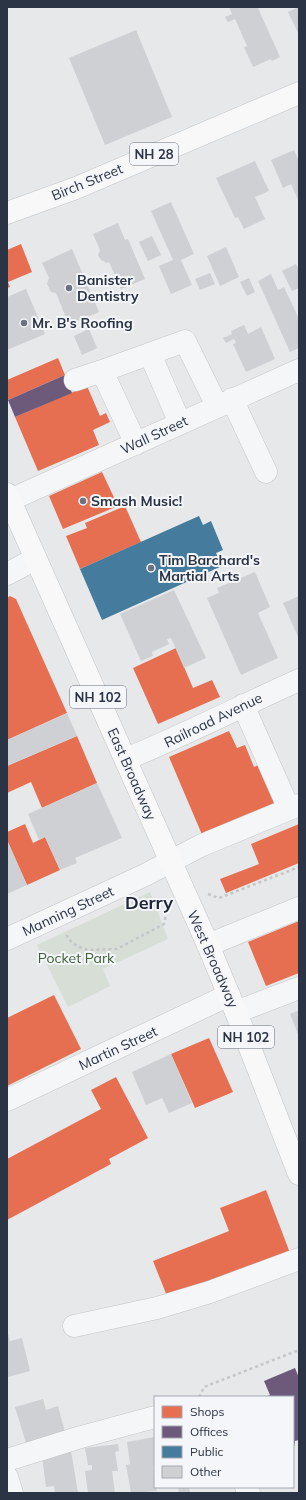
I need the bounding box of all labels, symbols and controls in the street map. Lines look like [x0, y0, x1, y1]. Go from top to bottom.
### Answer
road number: NH 28 [130, 143, 178, 165]
street label: Birch Street [49, 160, 125, 204]
place label: Banister Dentistry [77, 271, 139, 305]
marker: Banister Dentistry [64, 283, 74, 293]
place label: Mr. B's Roofing [32, 314, 133, 332]
marker: Mr. B's Roofing [19, 318, 29, 328]
street label: Wall Street [117, 412, 191, 458]
place label: Smash Music! [91, 492, 182, 510]
marker: Smash Music! [78, 496, 88, 506]
place label: Tim Barchard's Martial Arts [159, 551, 260, 585]
marker: Tim Barchard's Martial Arts [146, 563, 156, 573]
road number: NH 102 [70, 686, 126, 708]
street label: Railroad Avenue [161, 688, 265, 752]
street label: East Broadway [104, 725, 161, 823]
street label: Manning Street [19, 882, 117, 940]
district label: Derry [125, 891, 173, 914]
street label: West Broadway [183, 907, 243, 1011]
park label: Pocket Park [38, 949, 115, 967]
street label: Martin Street [76, 1022, 160, 1074]
road number: NH 102 [218, 1026, 274, 1048]
legend [154, 1396, 294, 1488]
text: Shops [190, 1404, 225, 1419]
text: Offices [190, 1424, 228, 1439]
text: Public [190, 1444, 224, 1459]
text: Other [190, 1464, 222, 1479]

